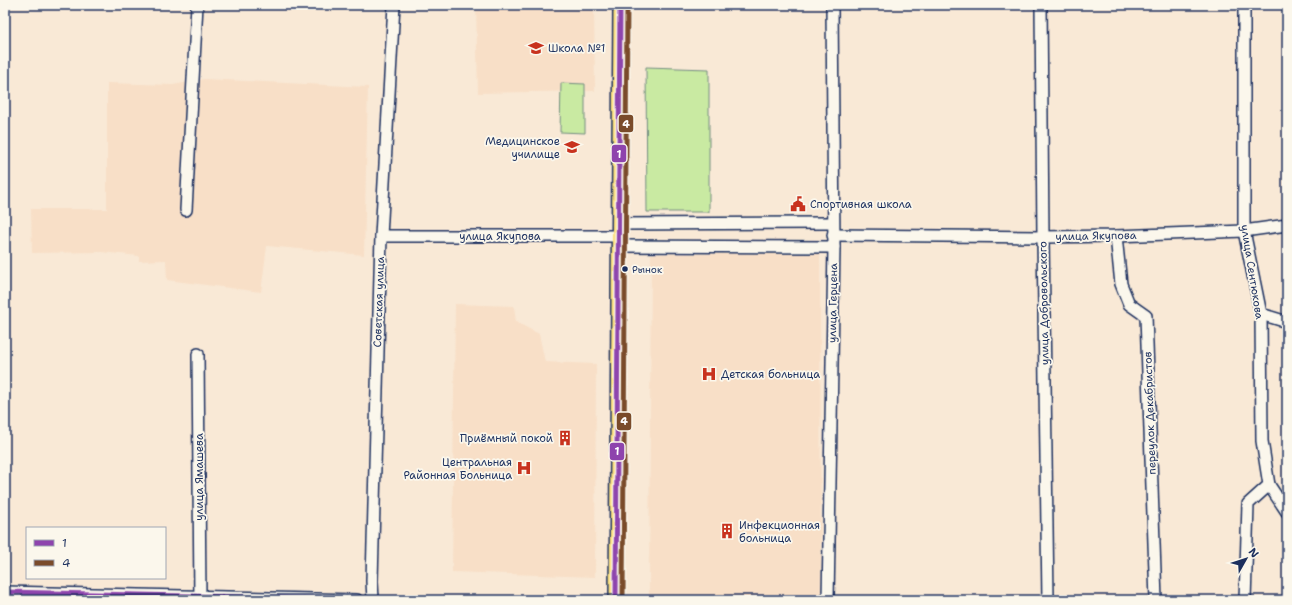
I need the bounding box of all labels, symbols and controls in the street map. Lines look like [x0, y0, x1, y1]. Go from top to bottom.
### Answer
school or university icon: Школа №1 [527, 39, 545, 57]
place label: Школа №1 [548, 41, 605, 56]
line badge: 4 [618, 114, 634, 133]
text: 4 [622, 117, 630, 132]
place label: Медицинское училище [485, 134, 560, 162]
school or university icon: Медицинское училище [563, 138, 581, 156]
line badge: 1 [611, 144, 627, 163]
text: 1 [616, 147, 622, 162]
public building icon: Спортивная школа [789, 195, 807, 213]
place label: Спортивная школа [810, 197, 912, 212]
street label: улица Сентюкова [1237, 223, 1267, 321]
street label: улица Якупова [1055, 228, 1137, 244]
street label: улица Якупова [459, 229, 541, 244]
street label: улица Добровольского [1035, 241, 1053, 365]
street label: Советская улица [370, 256, 388, 348]
place label: Рынок [632, 263, 663, 276]
street label: улица Герцена [825, 263, 841, 343]
marker: Рынок [620, 264, 630, 274]
street label: переулок Декабристов [1140, 351, 1160, 475]
hospital icon: Детская больница [700, 365, 718, 383]
place label: Детская больница [721, 367, 820, 382]
line badge: 4 [616, 412, 632, 431]
text: 4 [620, 414, 628, 429]
building icon: Приёмный покой [556, 429, 574, 447]
place label: Приёмный покой [460, 431, 553, 446]
street label: улица Ямашева [192, 433, 207, 521]
line badge: 1 [609, 442, 625, 461]
text: 1 [614, 444, 620, 459]
place label: Центральная Районная Больница [404, 455, 512, 483]
hospital icon: Центральная Районная Больница [515, 459, 533, 477]
place label: Инфекционная больница [739, 518, 820, 546]
building icon: Инфекционная больница [718, 522, 736, 540]
legend [26, 527, 166, 579]
text: 1 [62, 535, 67, 551]
north arrow [1226, 539, 1266, 579]
text: N [1245, 545, 1262, 561]
text: 4 [62, 555, 70, 571]

